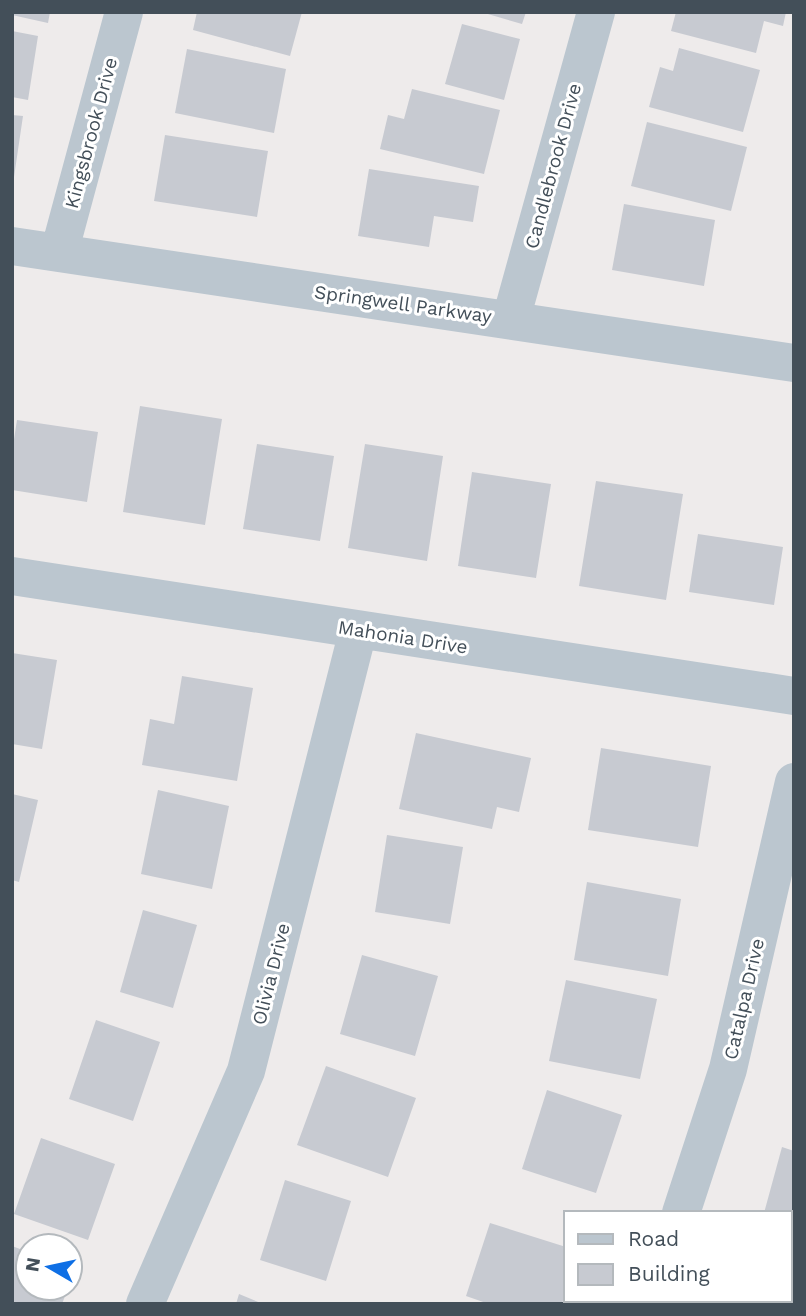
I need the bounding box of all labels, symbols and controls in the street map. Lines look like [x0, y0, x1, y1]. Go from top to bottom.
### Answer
street label: Kingsbrook Drive [60, 55, 122, 211]
street label: Candlebrook Drive [520, 81, 586, 251]
street label: Springwell Parkway [313, 280, 493, 328]
street label: Mahonia Drive [337, 615, 469, 659]
street label: Olivia Drive [247, 921, 295, 1027]
street label: Catalpa Drive [719, 936, 769, 1062]
legend [564, 1211, 792, 1302]
text: Road [628, 1226, 679, 1251]
north arrow [14, 1232, 84, 1302]
text: N [20, 1256, 45, 1273]
text: Building [628, 1261, 710, 1286]

